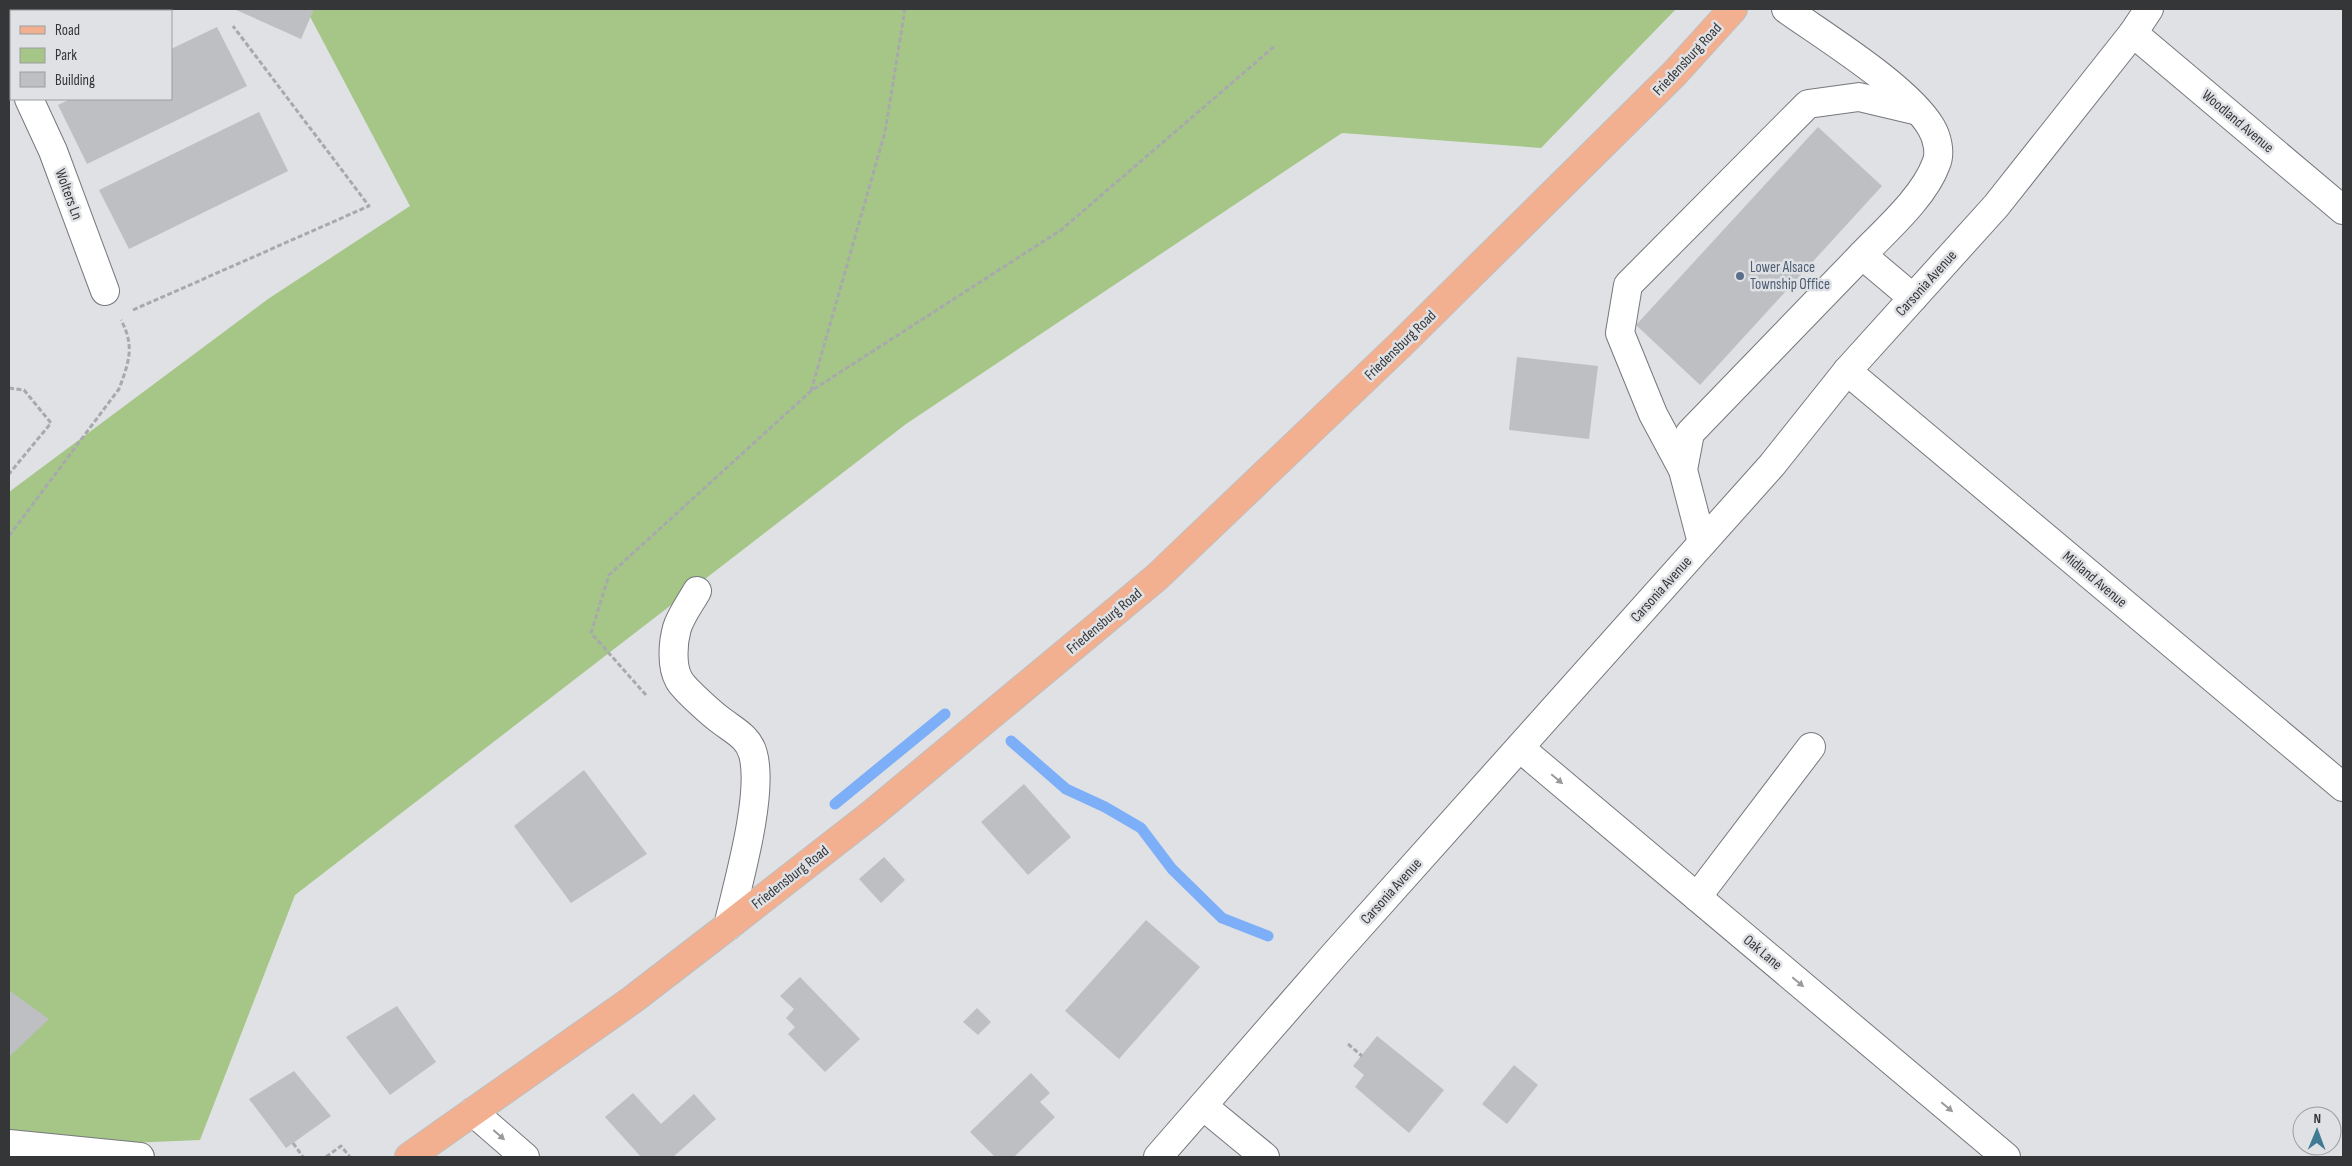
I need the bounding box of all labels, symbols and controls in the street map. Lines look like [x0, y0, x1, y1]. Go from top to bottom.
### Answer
legend [10, 10, 172, 100]
street label: Friedensburg Road [1649, 19, 1726, 100]
text: Road [55, 21, 80, 40]
text: Park [55, 46, 77, 65]
text: Building [55, 71, 95, 90]
street label: Woodland Avenue [2198, 86, 2278, 157]
street label: Wolters Ln [51, 166, 86, 222]
street label: Carsonia Avenue [1892, 246, 1961, 320]
place label: Lower Alsace Township Office [1750, 258, 1830, 294]
marker: Lower Alsace Township Office [1734, 270, 1746, 282]
street label: Friedensburg Road [1360, 306, 1440, 384]
street label: Midland Avenue [2059, 547, 2131, 612]
street label: Carsonia Avenue [1627, 552, 1696, 626]
street label: Friedensburg Road [1063, 584, 1146, 658]
one-way arrow [1551, 773, 1563, 785]
street label: Friedensburg Road [748, 841, 833, 913]
street label: Carsonia Avenue [1357, 854, 1426, 928]
street label: Oak Lane [1739, 931, 1786, 974]
one-way arrow [1791, 976, 1804, 987]
one-way arrow [1941, 1101, 1953, 1112]
north arrow [2292, 1106, 2342, 1156]
text: N [2313, 1110, 2321, 1127]
one-way arrow [493, 1129, 505, 1140]

